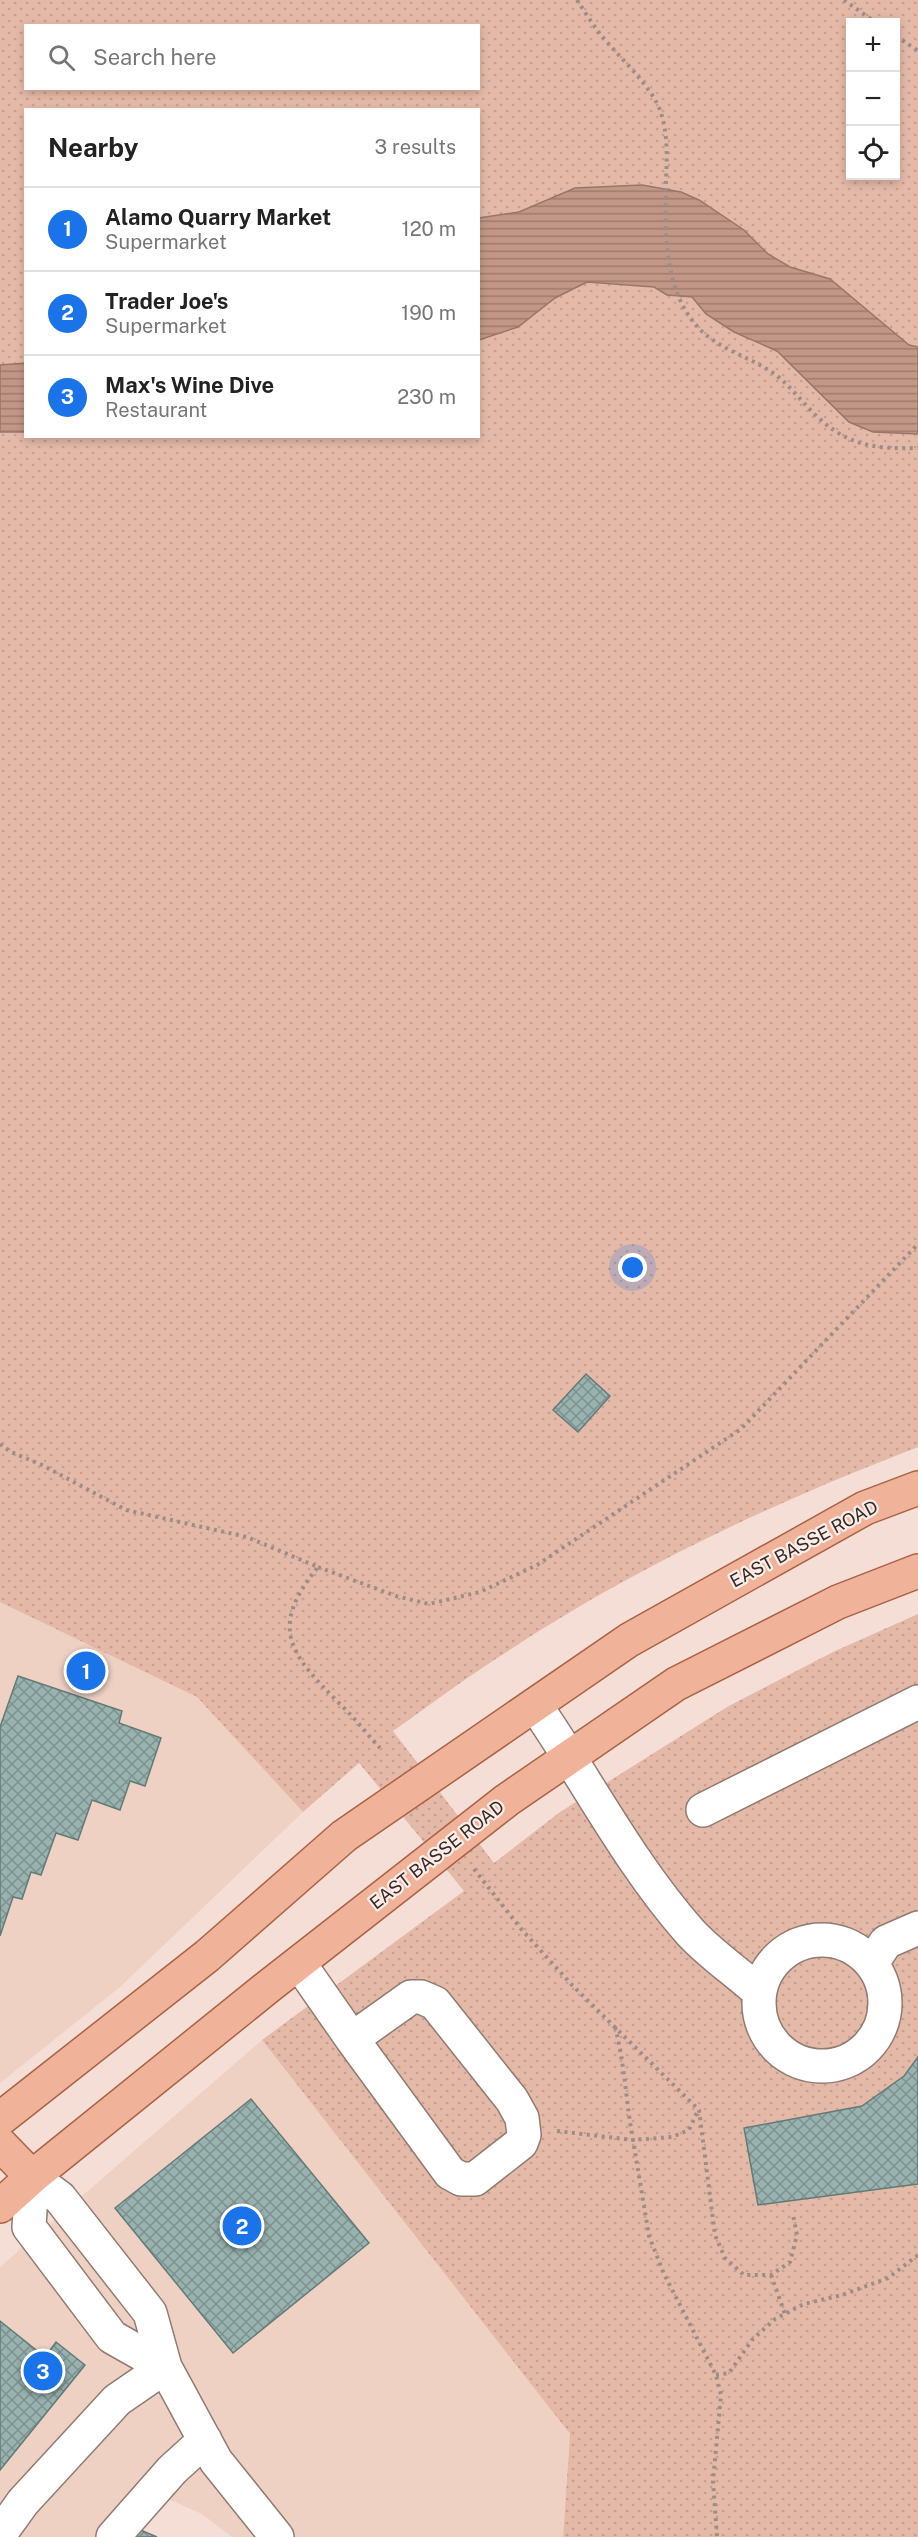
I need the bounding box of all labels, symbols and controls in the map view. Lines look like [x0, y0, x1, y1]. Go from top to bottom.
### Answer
map controls [846, 18, 900, 180]
button: + [846, 18, 900, 72]
search box [24, 24, 480, 90]
icon: search [45, 41, 78, 74]
text: Search here [93, 44, 217, 70]
button: − [846, 72, 900, 126]
button: locate [846, 126, 900, 180]
text: Nearby [48, 132, 138, 163]
text: 3 results [375, 135, 456, 159]
text: Alamo Quarry Market [105, 204, 331, 230]
text: 1 [63, 217, 72, 241]
text: 120 m [402, 217, 456, 241]
text: Supermarket [105, 230, 227, 254]
text: Trader Joe's [105, 288, 228, 314]
text: 2 [61, 301, 74, 325]
text: 190 m [401, 301, 456, 325]
text: Supermarket [105, 314, 227, 338]
text: Max's Wine Dive [105, 372, 274, 398]
text: 3 [61, 385, 74, 409]
text: 230 m [397, 385, 456, 409]
text: Restaurant [105, 398, 207, 422]
your location [618, 1253, 647, 1282]
street label: EAST BASSE ROAD [726, 1496, 881, 1591]
pin: 1 [66, 1648, 106, 1694]
street label: EAST BASSE ROAD [365, 1796, 508, 1914]
pin: 2 [222, 2204, 262, 2248]
pin: 3 [24, 2348, 63, 2394]

